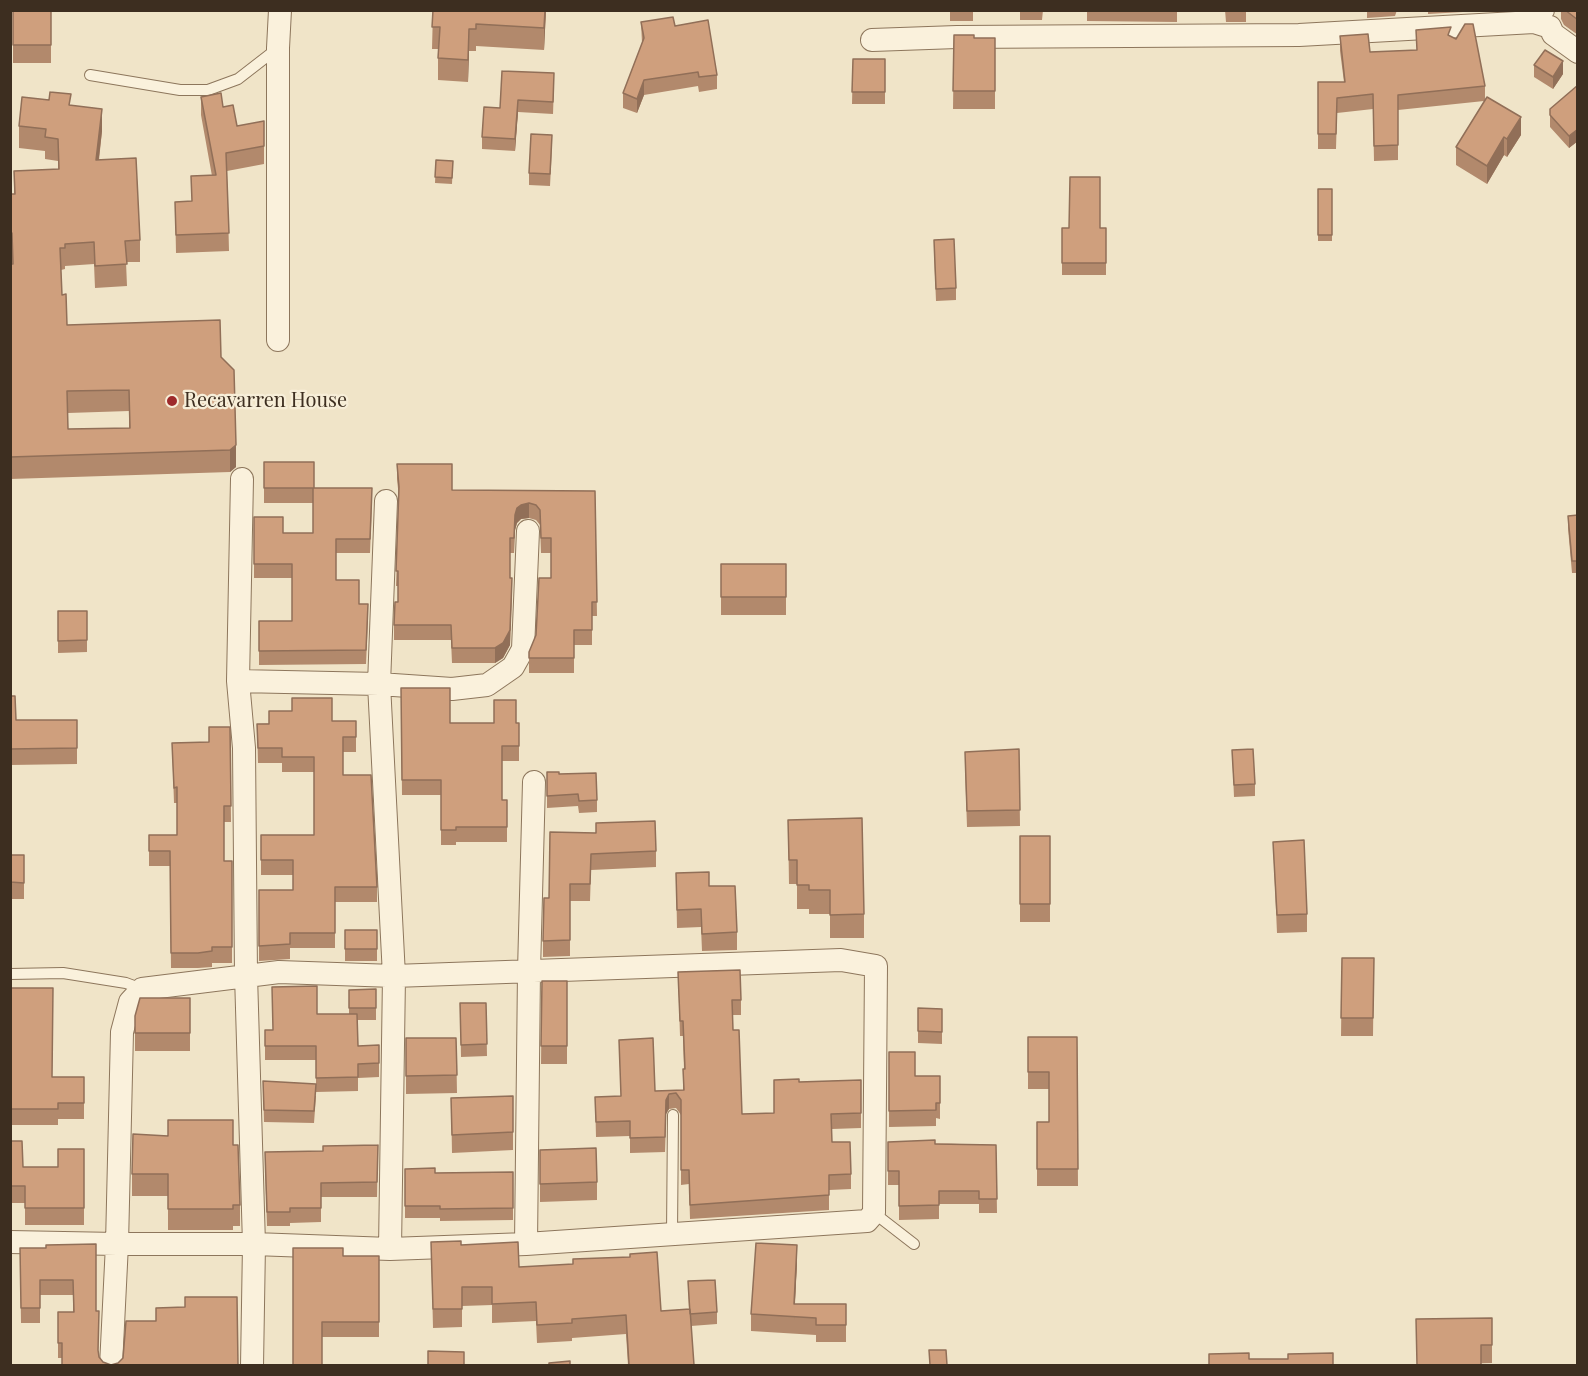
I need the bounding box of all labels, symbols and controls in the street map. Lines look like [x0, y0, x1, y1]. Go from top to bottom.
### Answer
place label: Recavarren House [184, 389, 347, 413]
marker: Recavarren House [165, 394, 179, 408]

